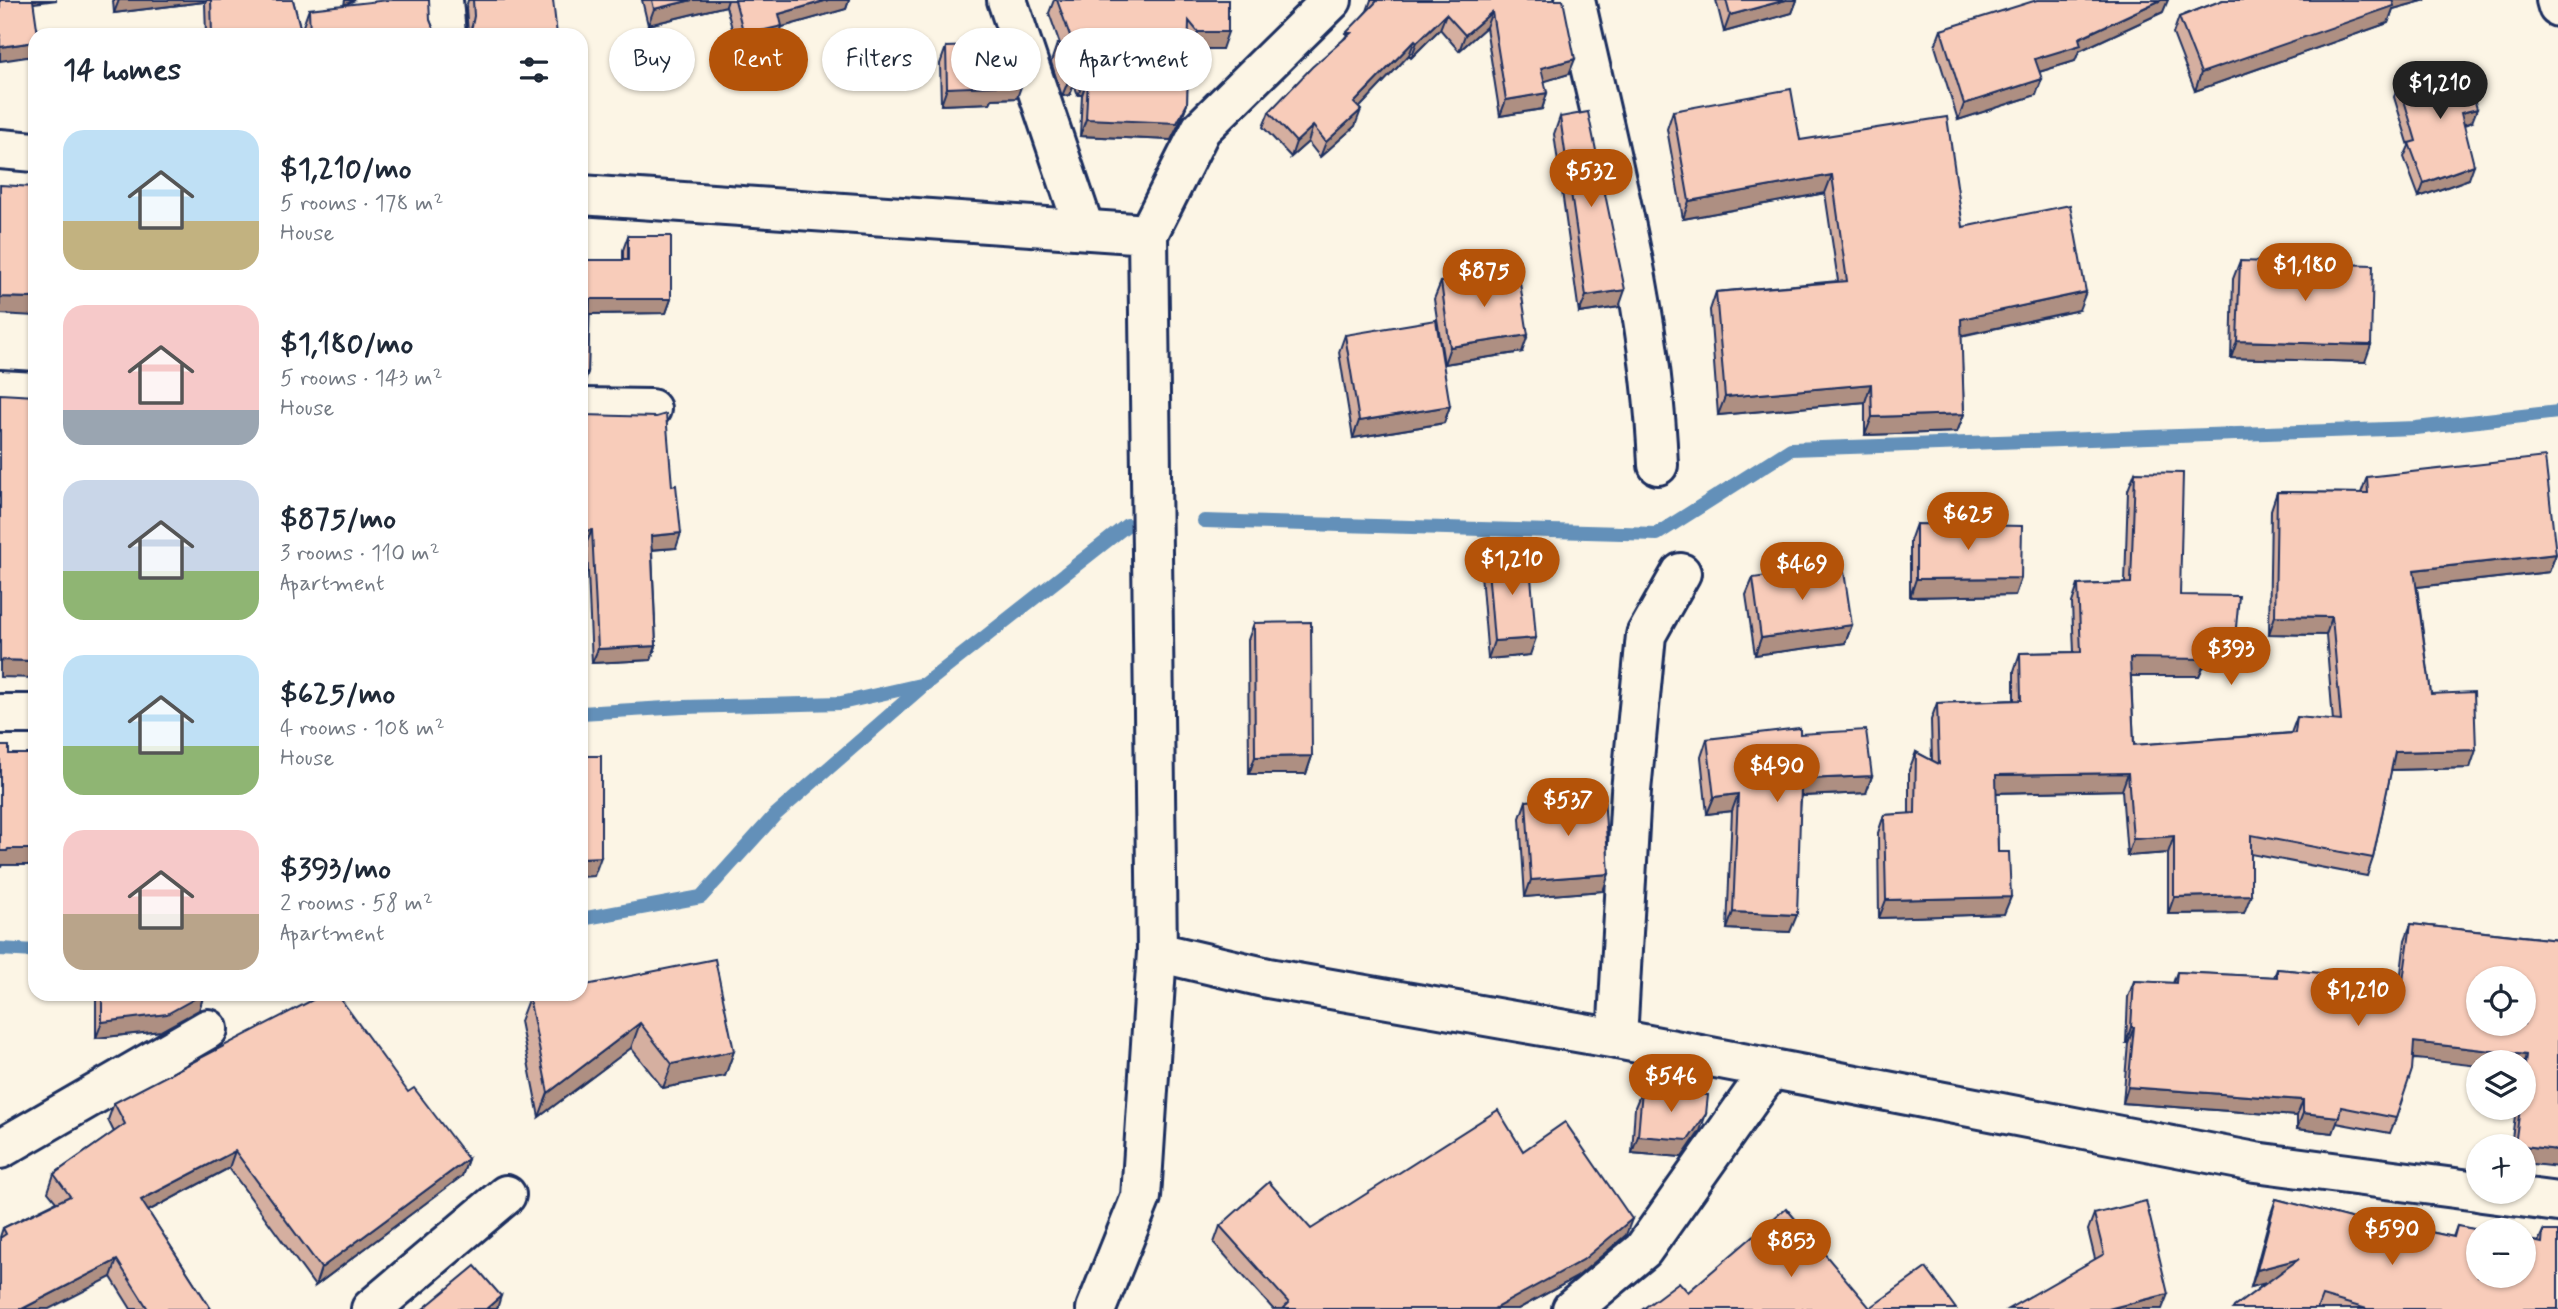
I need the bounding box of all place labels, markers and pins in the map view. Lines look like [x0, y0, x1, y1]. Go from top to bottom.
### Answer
pin: $1,210 [2383, 61, 2497, 121]
pin: $532 [1550, 150, 1632, 209]
pin: $1,180 [2248, 244, 2362, 303]
pin: $875 [1443, 250, 1525, 309]
pin: $625 [1927, 492, 2009, 552]
pin: $1,210 [1455, 538, 1569, 597]
pin: $469 [1761, 542, 1843, 602]
pin: $393 [2190, 628, 2272, 687]
pin: $490 [1736, 744, 1818, 804]
pin: $537 [1527, 778, 1609, 838]
pin: $1,210 [2301, 968, 2415, 1028]
pin: $546 [1630, 1054, 1712, 1114]
pin: $590 [2351, 1208, 2433, 1267]
pin: $853 [1750, 1220, 1832, 1279]

